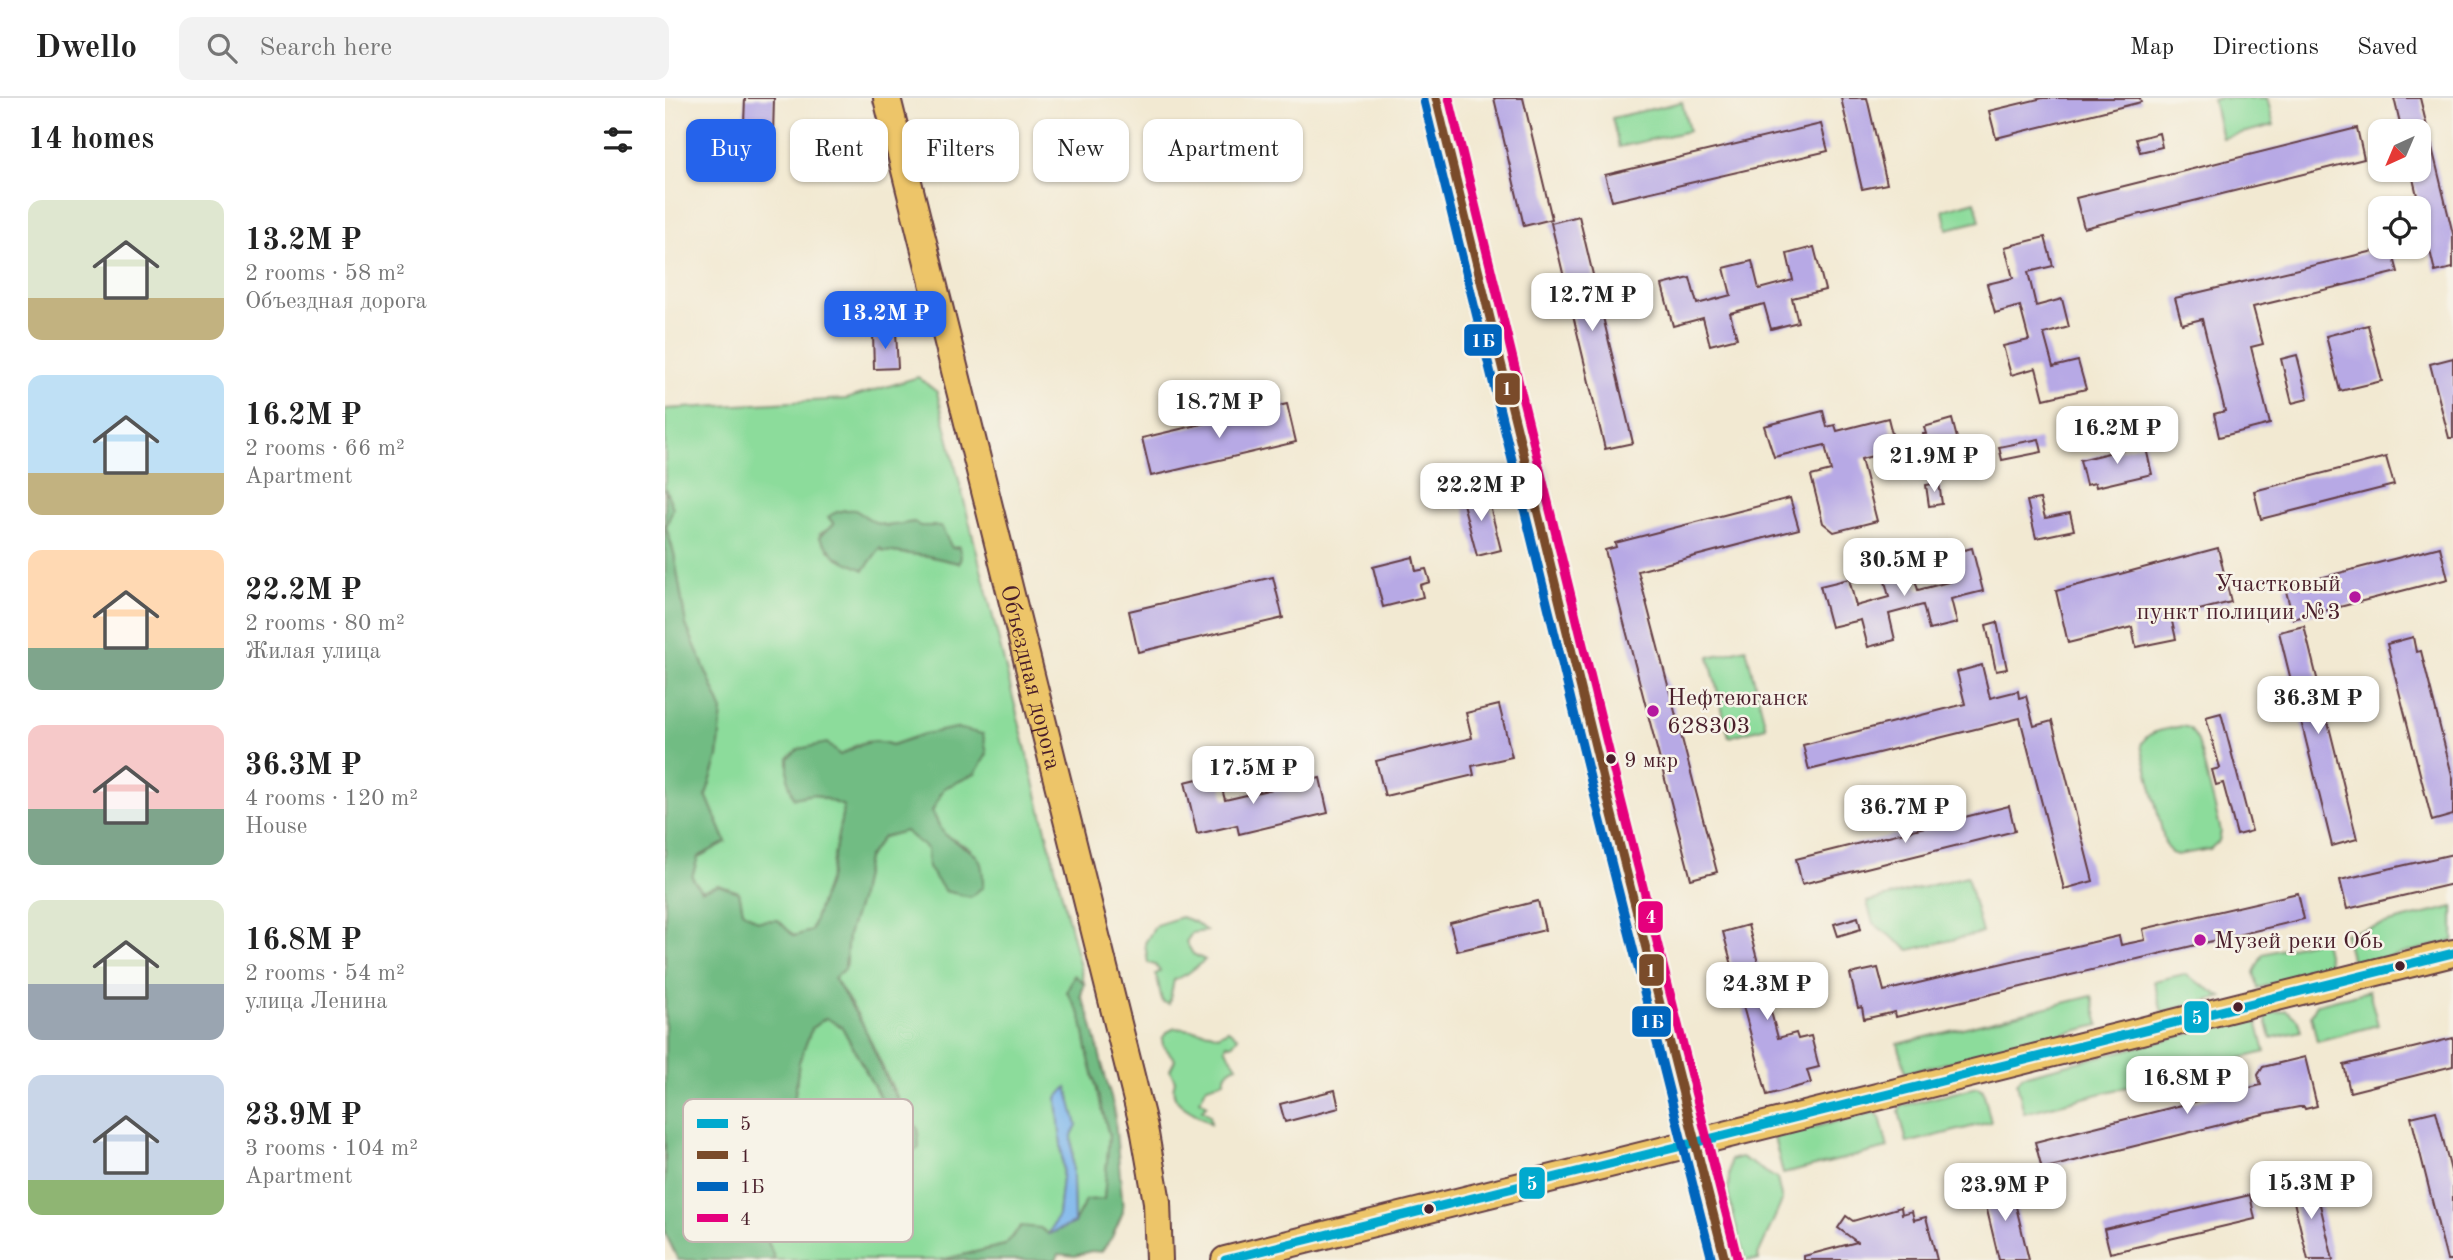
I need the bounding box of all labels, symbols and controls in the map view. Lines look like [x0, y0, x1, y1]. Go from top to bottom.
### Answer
search box [179, 17, 669, 80]
icon: search [203, 29, 241, 67]
text: Dwello [35, 32, 137, 65]
text: Search here [259, 35, 392, 61]
text: Map [2130, 36, 2174, 60]
text: Directions [2212, 36, 2319, 60]
text: Saved [2357, 36, 2418, 60]
chip: Buy [686, 119, 776, 182]
chip: Rent [790, 119, 888, 182]
chip: Filters [902, 119, 1019, 182]
chip: New [1033, 119, 1129, 182]
chip: Apartment [1143, 119, 1303, 182]
north arrow [2368, 119, 2431, 182]
map controls [2368, 119, 2431, 259]
icon: filters [599, 121, 637, 159]
text: 14 homes [28, 125, 154, 155]
button: locate [2368, 196, 2431, 259]
text: 13.2M ₽ [245, 226, 362, 256]
icon: home [84, 228, 168, 312]
text: 2 rooms · 58 m² [245, 262, 405, 285]
pin: 12.7M ₽ [1527, 274, 1657, 333]
text: 12.7M ₽ [1547, 284, 1637, 307]
text: Объездная дорога [245, 290, 427, 313]
pin: 13.2M ₽ [820, 292, 950, 351]
text: 13.2M ₽ [840, 302, 930, 325]
line badge: 1Б [1463, 323, 1503, 357]
text: 1Б [1471, 333, 1495, 352]
line badge: 1 [1494, 372, 1521, 406]
pin: 18.7M ₽ [1154, 380, 1284, 440]
text: 1 [1501, 381, 1513, 400]
text: 18.7M ₽ [1174, 391, 1264, 414]
text: 16.2M ₽ [245, 401, 362, 431]
icon: home [84, 403, 168, 487]
pin: 16.2M ₽ [2052, 406, 2182, 466]
text: 16.2M ₽ [2072, 417, 2162, 440]
pin: 21.9M ₽ [1869, 434, 1999, 494]
text: 2 rooms · 66 m² [245, 437, 405, 460]
text: 21.9M ₽ [1889, 445, 1979, 468]
pin: 22.2M ₽ [1416, 464, 1546, 523]
text: Apartment [245, 465, 353, 488]
text: 22.2M ₽ [1436, 474, 1526, 497]
pin: 30.5M ₽ [1839, 538, 1969, 598]
text: 30.5M ₽ [1859, 549, 1949, 572]
place label: Участковый пункт полиции №3 [2137, 573, 2341, 625]
text: 22.2M ₽ [245, 576, 362, 606]
icon: home [84, 578, 168, 662]
street label: Объездная дорога [995, 583, 1064, 773]
marker: Участковый пункт полиции №3 [2347, 589, 2363, 605]
text: 2 rooms · 80 m² [245, 612, 405, 635]
text: Жилая улица [245, 640, 381, 663]
pin: 36.3M ₽ [2253, 676, 2383, 736]
place label: Нефтеюганск 628303 [1667, 687, 1808, 739]
text: 36.3M ₽ [2273, 687, 2363, 710]
marker: Нефтеюганск 628303 [1645, 703, 1661, 719]
pin: 17.5M ₽ [1188, 746, 1318, 806]
place label: 9 мкр [1624, 750, 1678, 772]
text: 36.3M ₽ [245, 751, 362, 781]
marker: 9 мкр [1604, 752, 1618, 766]
icon: home [84, 753, 168, 837]
text: 17.5M ₽ [1208, 757, 1298, 780]
pin: 36.7M ₽ [1840, 786, 1970, 845]
text: 4 rooms · 120 m² [245, 787, 418, 810]
text: 36.7M ₽ [1860, 796, 1950, 819]
text: House [245, 815, 307, 838]
line badge: 4 [1637, 900, 1664, 934]
text: 4 [1645, 909, 1657, 928]
text: 16.8M ₽ [245, 926, 362, 956]
icon: home [84, 928, 168, 1012]
place label: Музей реки Обь [2214, 930, 2383, 954]
marker: Музей реки Обь [2192, 932, 2208, 948]
line badge: 1 [1638, 953, 1665, 987]
unlabelled marker [2393, 959, 2407, 973]
text: 2 rooms · 54 m² [245, 962, 405, 985]
pin: 24.3M ₽ [1702, 962, 1832, 1022]
text: 1 [1645, 963, 1657, 982]
text: 24.3M ₽ [1722, 973, 1812, 996]
text: улица Ленина [245, 990, 388, 1013]
line badge: 5 [2183, 1000, 2210, 1034]
unlabelled marker [2231, 1000, 2245, 1014]
line badge: 1Б [1631, 1005, 1672, 1038]
text: 5 [2191, 1010, 2203, 1029]
text: 1Б [1640, 1014, 1664, 1033]
pin: 16.8M ₽ [2122, 1056, 2252, 1116]
text: 16.8M ₽ [2142, 1067, 2232, 1090]
legend [683, 1099, 913, 1242]
text: 23.9M ₽ [245, 1101, 362, 1131]
icon: home [84, 1103, 168, 1187]
text: 5 [740, 1116, 751, 1135]
text: 3 rooms · 104 m² [245, 1137, 418, 1160]
text: 1 [740, 1148, 751, 1167]
pin: 15.3M ₽ [2246, 1162, 2376, 1221]
pin: 23.9M ₽ [1940, 1164, 2070, 1223]
text: Apartment [245, 1165, 353, 1188]
line badge: 5 [1518, 1166, 1546, 1200]
text: 15.3M ₽ [2266, 1172, 2356, 1195]
text: 23.9M ₽ [1960, 1174, 2050, 1197]
text: 5 [1526, 1176, 1538, 1195]
text: 1Б [740, 1179, 764, 1198]
unlabelled marker [1422, 1202, 1436, 1216]
text: 4 [740, 1211, 751, 1230]

